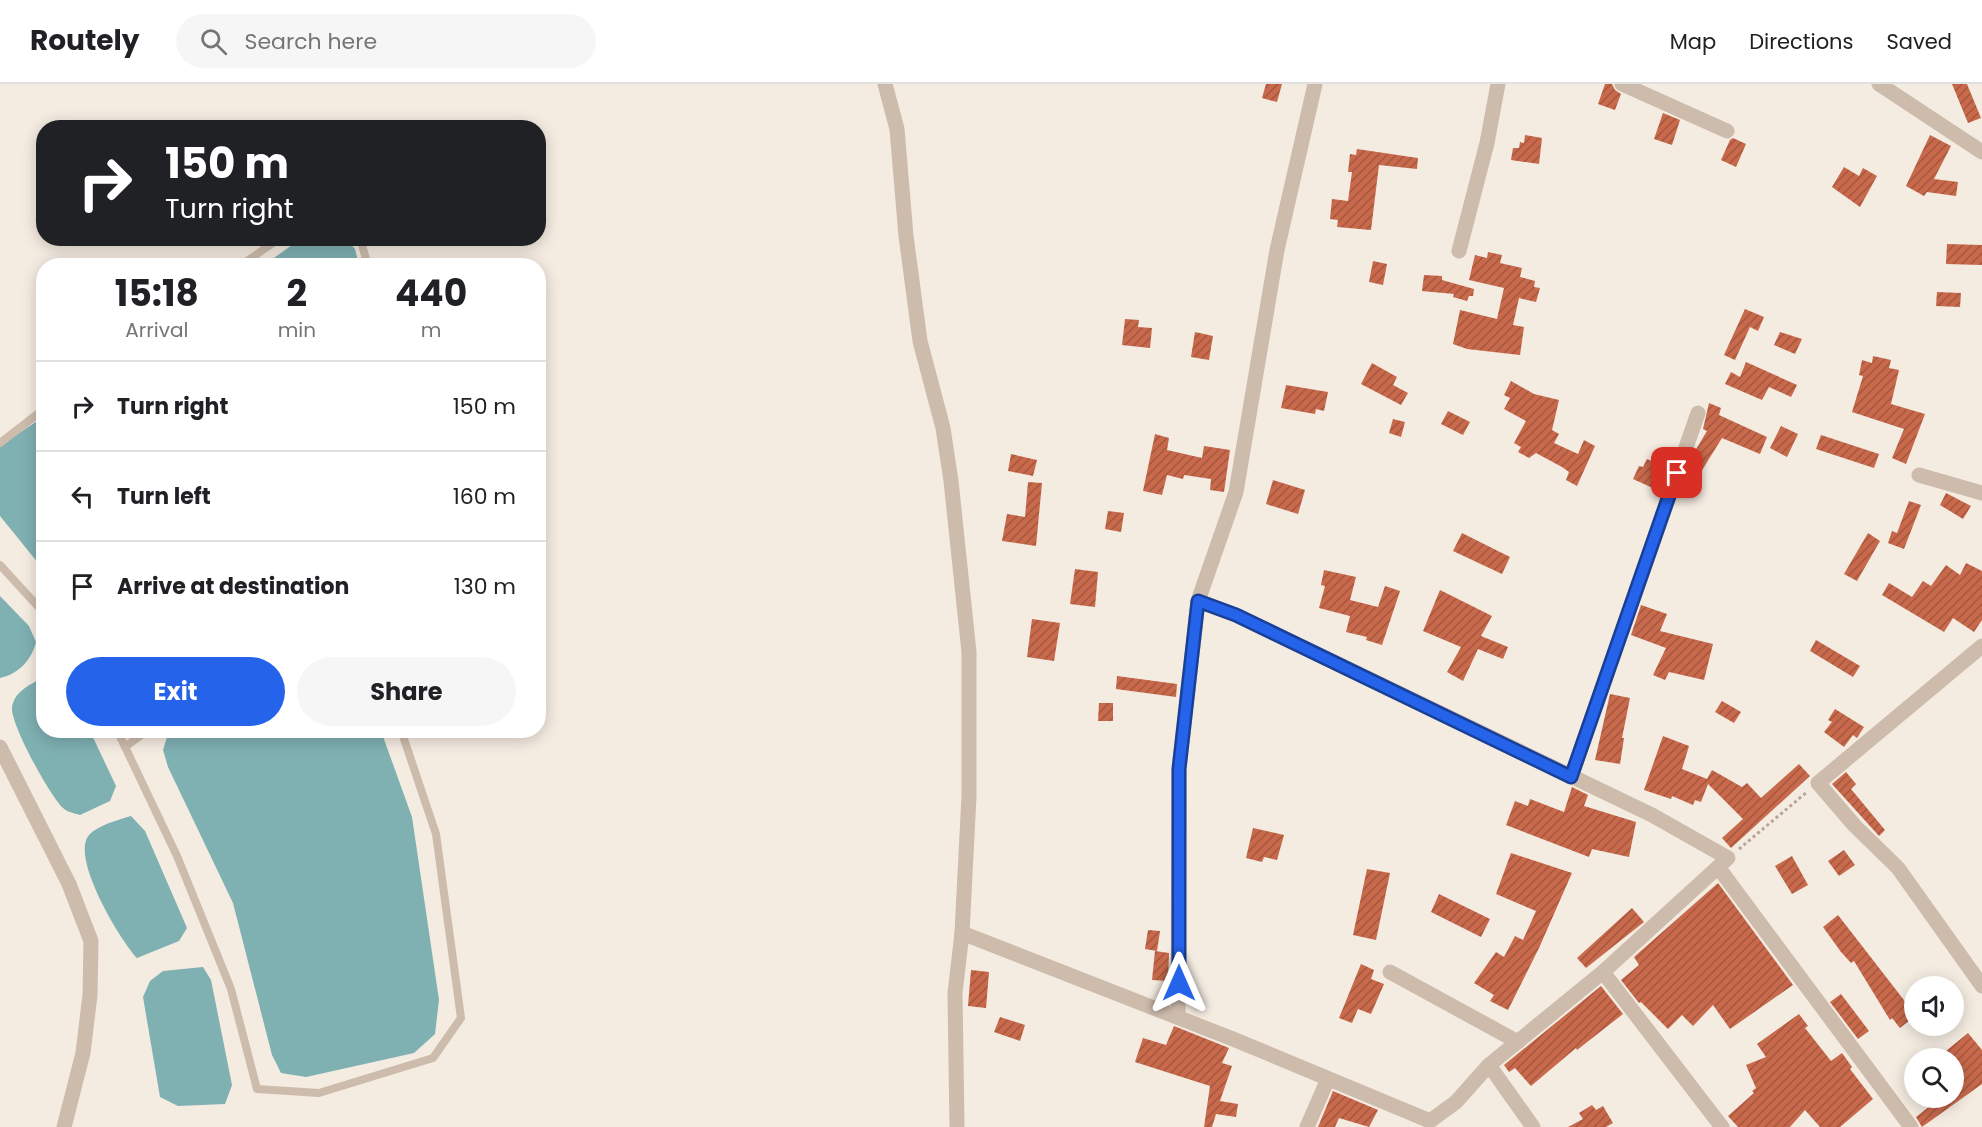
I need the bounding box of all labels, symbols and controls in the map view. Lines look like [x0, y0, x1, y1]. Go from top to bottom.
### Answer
search box [176, 14, 596, 68]
text: Routely [30, 21, 140, 60]
icon: search [197, 25, 230, 58]
text: Search here [245, 26, 377, 57]
text: Map [1670, 27, 1716, 56]
text: Directions [1749, 27, 1853, 56]
text: Saved [1886, 27, 1952, 56]
text: 150 m [165, 134, 289, 193]
icon: right [66, 144, 144, 222]
text: Turn right [165, 190, 294, 227]
text: 15:18 [115, 268, 199, 319]
text: 2 [287, 268, 307, 319]
text: 440 [395, 268, 467, 319]
text: Arrival [125, 316, 188, 344]
text: min [278, 316, 316, 344]
text: m [421, 316, 441, 344]
icon: right [66, 390, 99, 423]
text: Turn right [117, 391, 228, 422]
text: 150 m [453, 391, 516, 422]
pin [1651, 447, 1702, 498]
icon: arrive [1660, 456, 1693, 489]
icon: left [66, 480, 99, 513]
text: Turn left [117, 481, 211, 512]
text: 160 m [453, 481, 516, 512]
icon: arrive [66, 570, 99, 603]
text: Arrive at destination [117, 571, 349, 602]
text: 130 m [454, 571, 516, 602]
button: Exit [66, 657, 285, 726]
button: Share [297, 657, 516, 726]
position arrow [1147, 951, 1211, 1015]
map controls [1904, 976, 1964, 1108]
button: sound [1904, 976, 1964, 1036]
button: search [1904, 1048, 1964, 1108]

